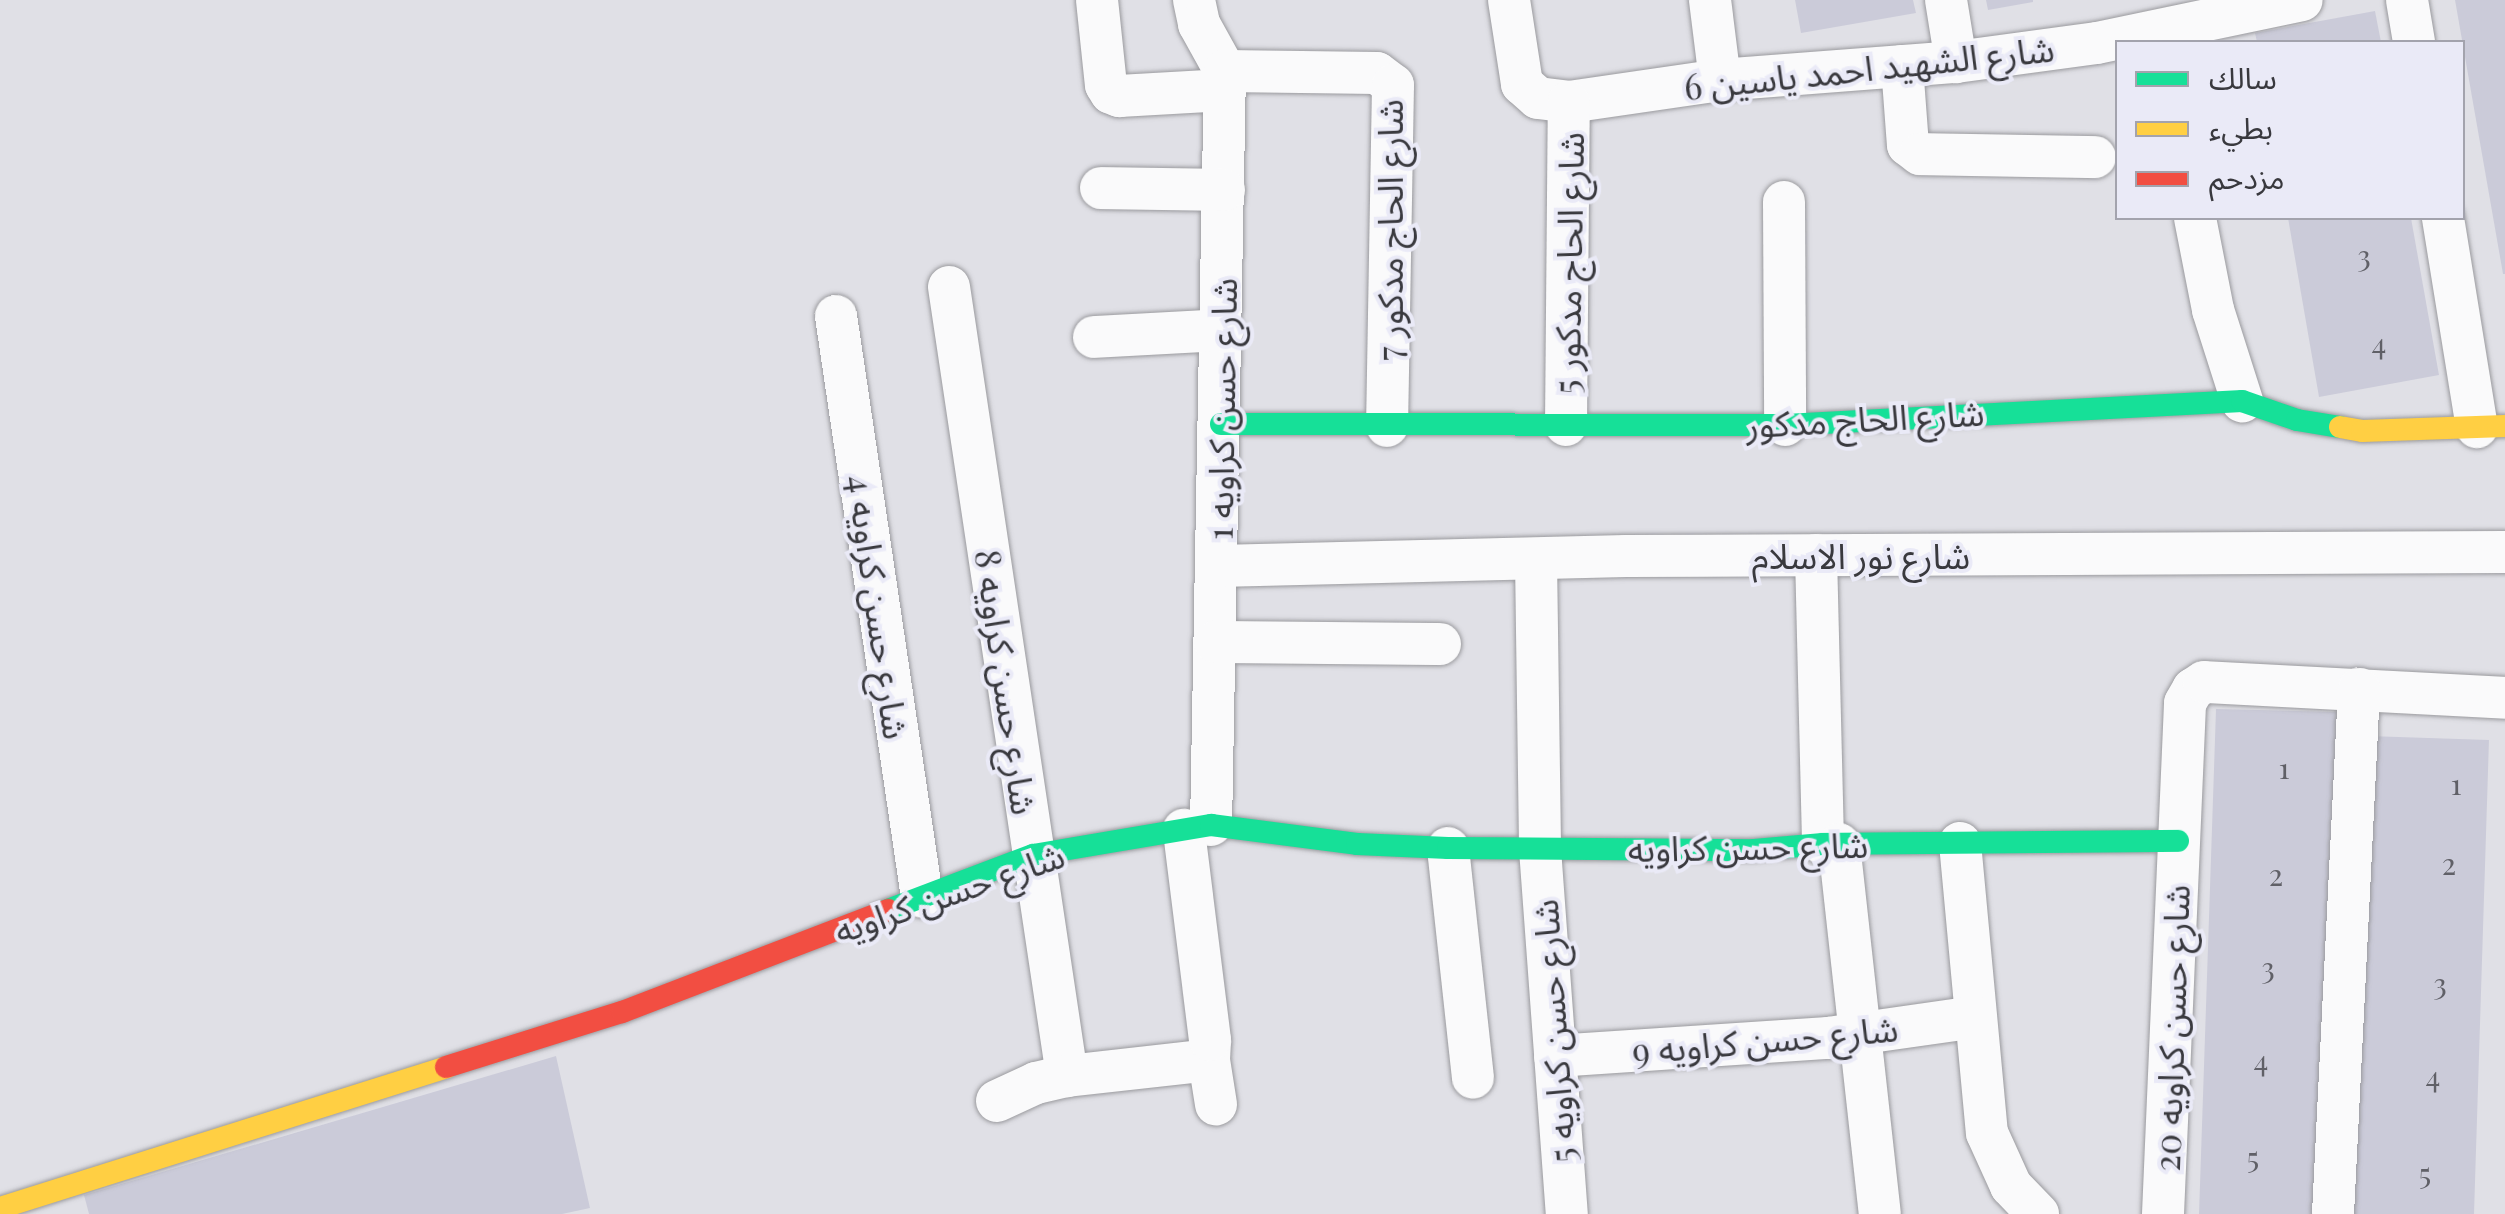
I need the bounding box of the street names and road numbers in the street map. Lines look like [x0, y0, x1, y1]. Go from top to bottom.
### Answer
street label: شارع الشهيد احمد ياسين 6 [1682, 27, 2056, 107]
street label: شارع الحاج مدكور 7 [1368, 99, 1410, 361]
street label: شارع الحاج مدكور 5 [1545, 132, 1591, 394]
street label: شارع حسن كراويه 1 [1198, 278, 1244, 540]
street label: شارع الحاج مدكور [1745, 391, 1985, 445]
street label: شارع حسن كراويه 4 [840, 472, 918, 742]
street label: شارع نور الاسلام [1752, 534, 1970, 576]
street label: شارع حسن كراويه 8 [968, 547, 1046, 817]
street label: شارع حسن كراويه [1627, 823, 1869, 869]
street label: شارع حسن كراويه [829, 833, 1069, 951]
street label: شارع حسن كراويه 20 [2145, 884, 2197, 1172]
street label: شارع حسن كراويه 5 [1523, 898, 1583, 1164]
street label: شارع حسن كراويه 9 [1630, 1006, 1900, 1072]

